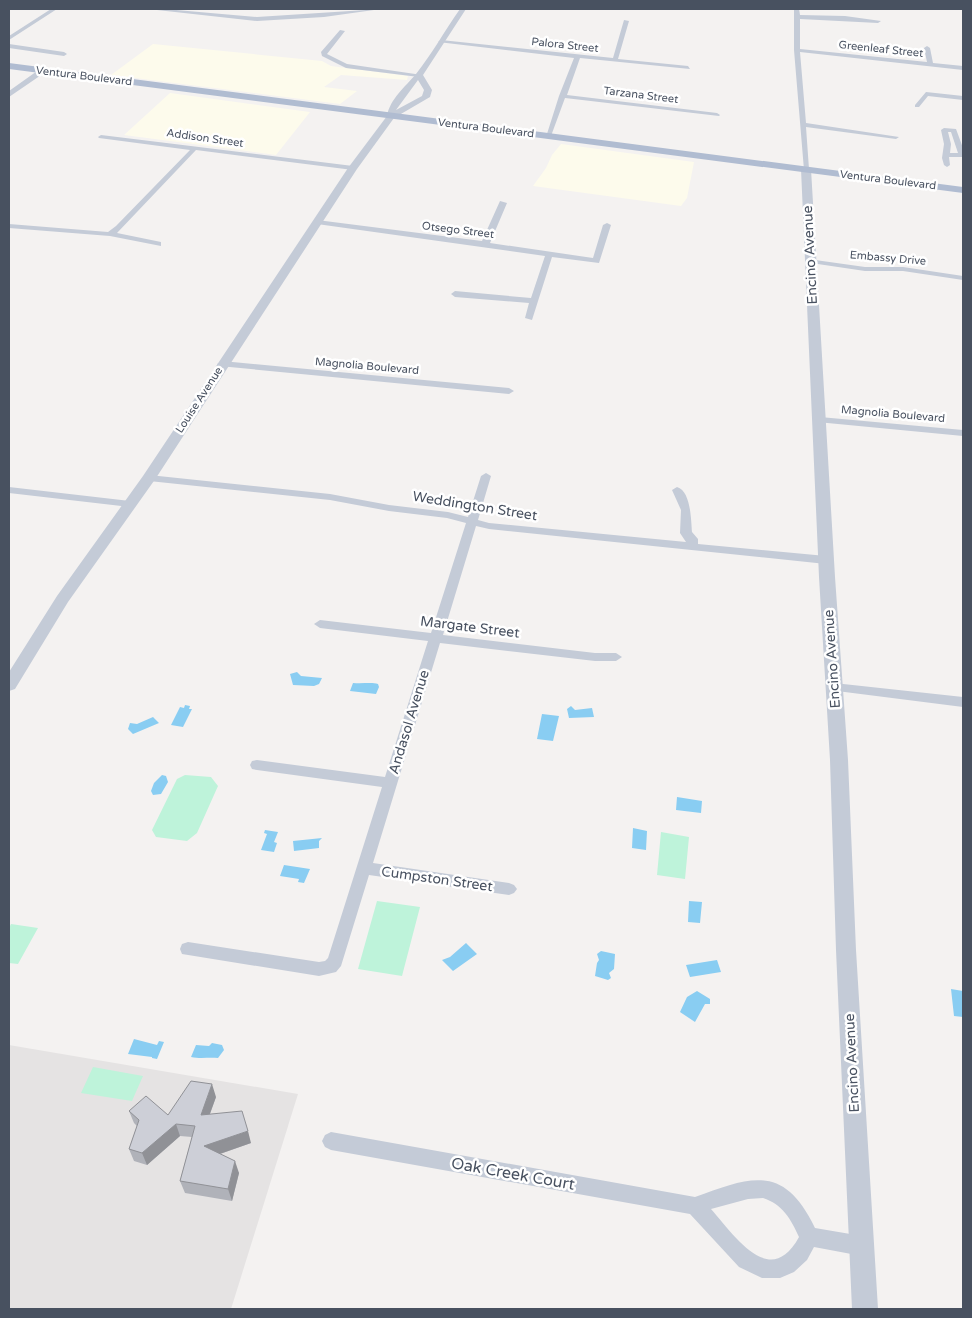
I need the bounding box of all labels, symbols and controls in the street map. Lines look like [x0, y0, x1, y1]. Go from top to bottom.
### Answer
street label: Palora Street [531, 35, 599, 55]
street label: Greenleaf Street [838, 38, 924, 60]
street label: Ventura Boulevard [35, 64, 133, 88]
street label: Tarzana Street [603, 84, 679, 106]
street label: Ventura Boulevard [437, 116, 535, 140]
street label: Addison Street [166, 126, 244, 150]
street label: Ventura Boulevard [839, 168, 937, 192]
street label: Encino Avenue [799, 205, 821, 305]
street label: Otsego Street [421, 219, 495, 241]
street label: Embassy Drive [849, 248, 927, 268]
street label: Magnolia Boulevard [314, 355, 420, 377]
street label: Louise Avenue [173, 365, 225, 435]
street label: Magnolia Boulevard [840, 403, 946, 425]
street label: Weddington Street [411, 488, 539, 524]
street label: Encino Avenue [820, 609, 844, 709]
street label: Margate Street [419, 612, 521, 642]
street label: Andasol Avenue [385, 668, 433, 776]
street label: Cumpston Street [380, 863, 494, 895]
street label: Encino Avenue [841, 1013, 863, 1113]
street label: Oak Creek Court [450, 1153, 576, 1195]

